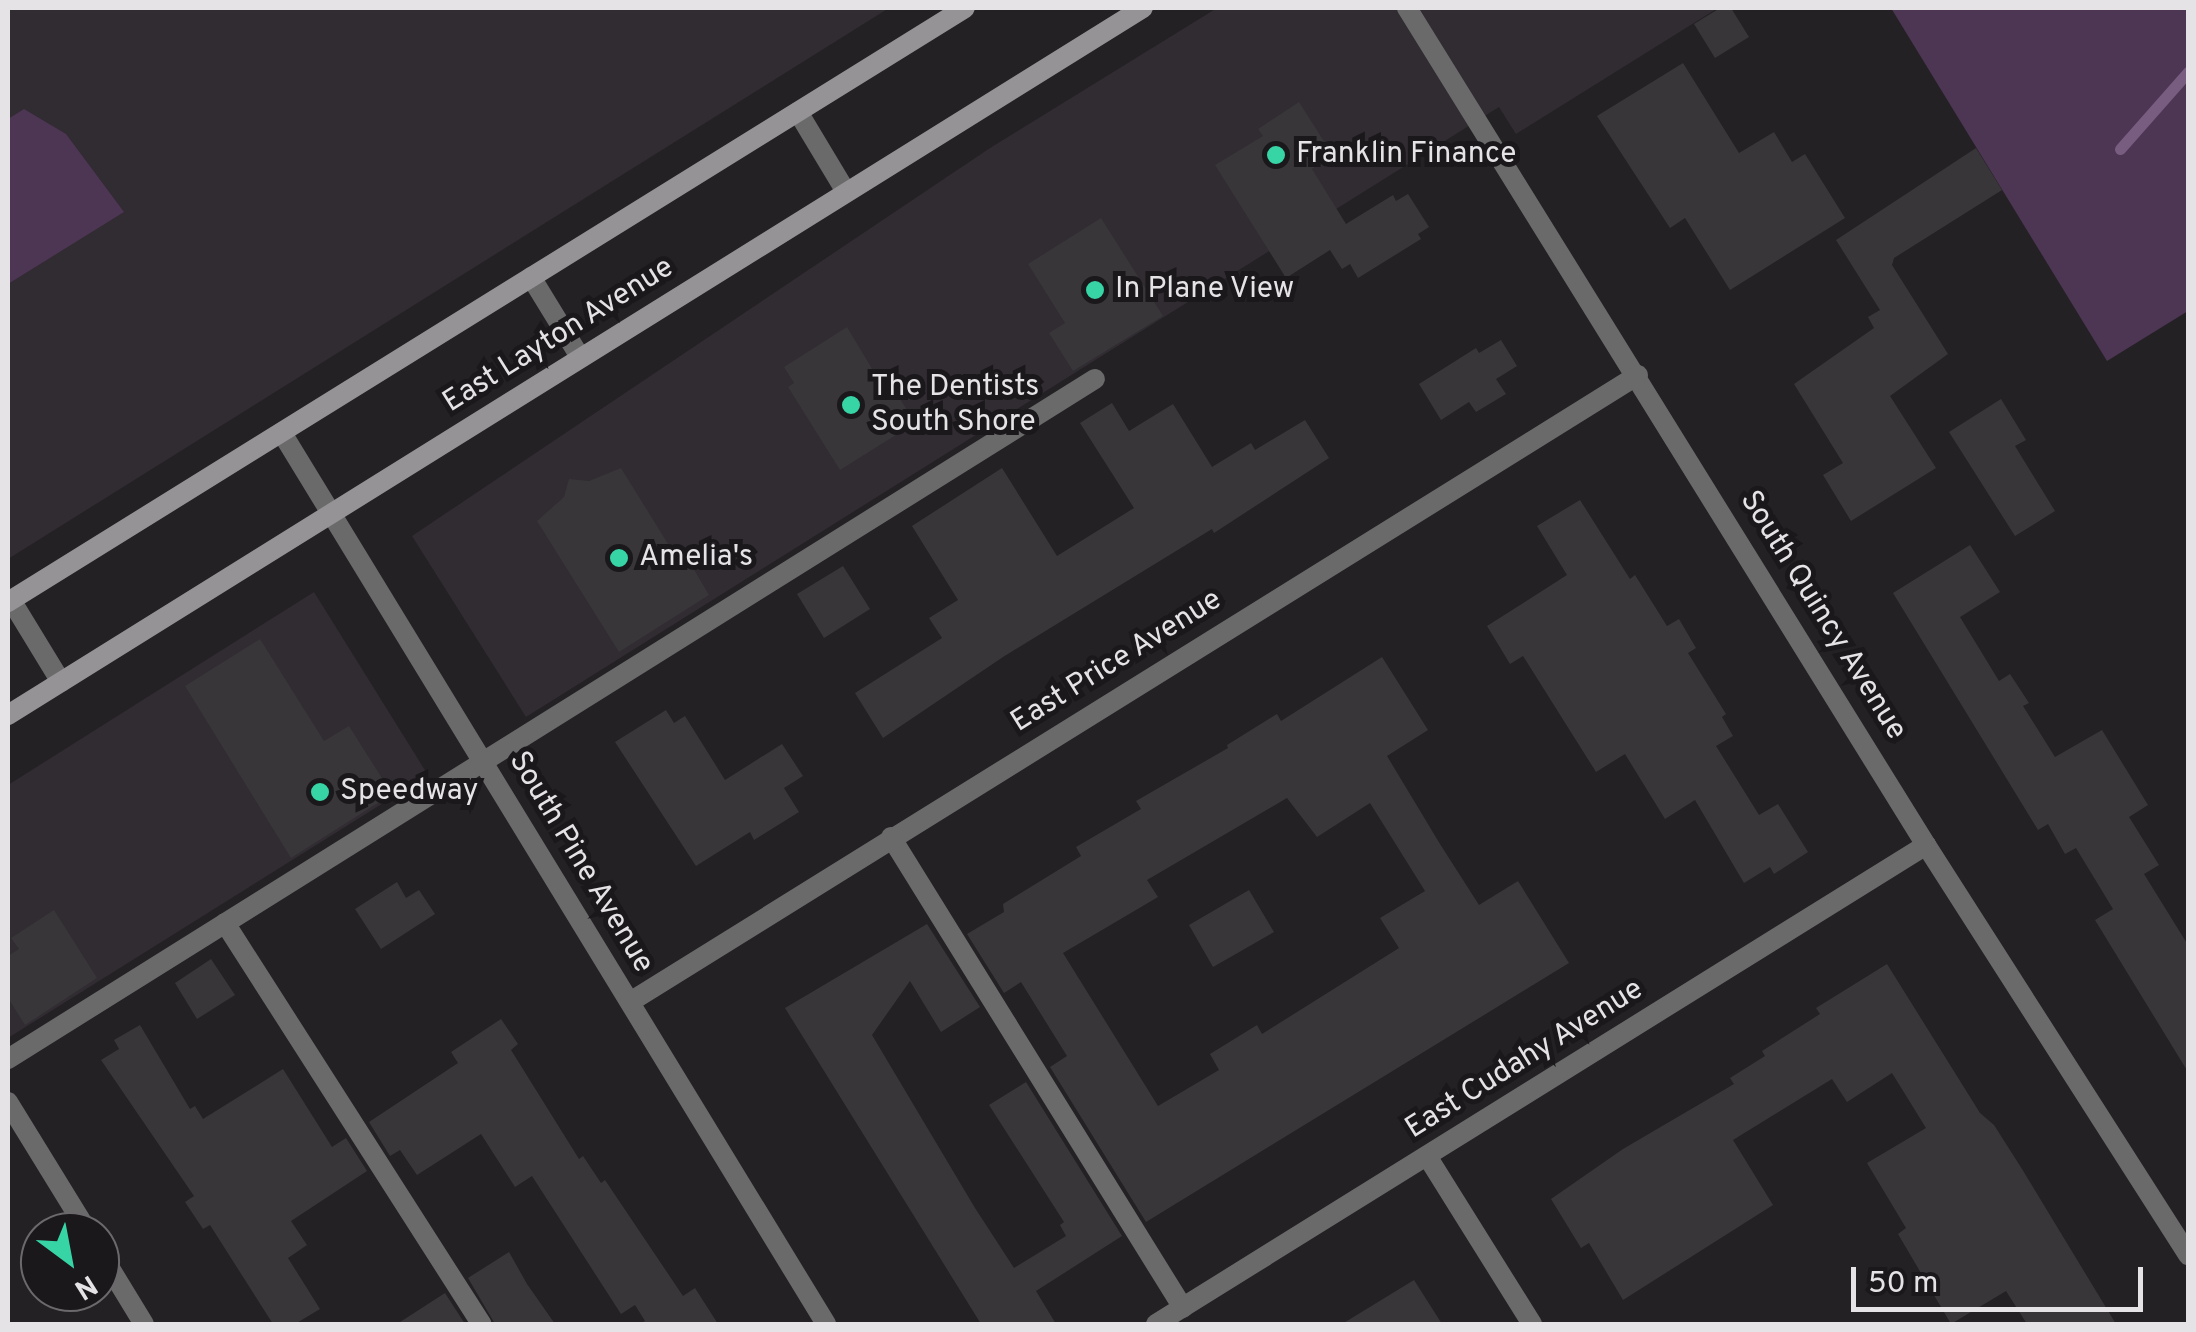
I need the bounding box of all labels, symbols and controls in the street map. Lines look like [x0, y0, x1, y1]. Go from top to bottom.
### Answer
place label: Franklin Finance [1296, 137, 1516, 173]
marker: Franklin Finance [1265, 144, 1287, 166]
street label: East Layton Avenue [437, 250, 681, 422]
place label: In Plane View [1115, 272, 1295, 308]
marker: In Plane View [1084, 279, 1106, 301]
place label: The Dentists South Shore [871, 370, 1039, 440]
marker: The Dentists South Shore [840, 394, 862, 416]
street label: South Quincy Avenue [1730, 484, 1914, 748]
place label: Amelia's [639, 540, 753, 576]
marker: Amelia's [608, 547, 630, 569]
street label: East Price Avenue [1005, 582, 1229, 742]
street label: South Pine Avenue [499, 745, 661, 981]
place label: Speedway [340, 774, 478, 810]
marker: Speedway [309, 781, 331, 803]
street label: East Cudahy Avenue [1399, 972, 1651, 1148]
north arrow [20, 1212, 120, 1312]
scale bar [1856, 1247, 2148, 1309]
text: N [67, 1265, 103, 1306]
text: 50 m [1868, 1266, 1938, 1303]

